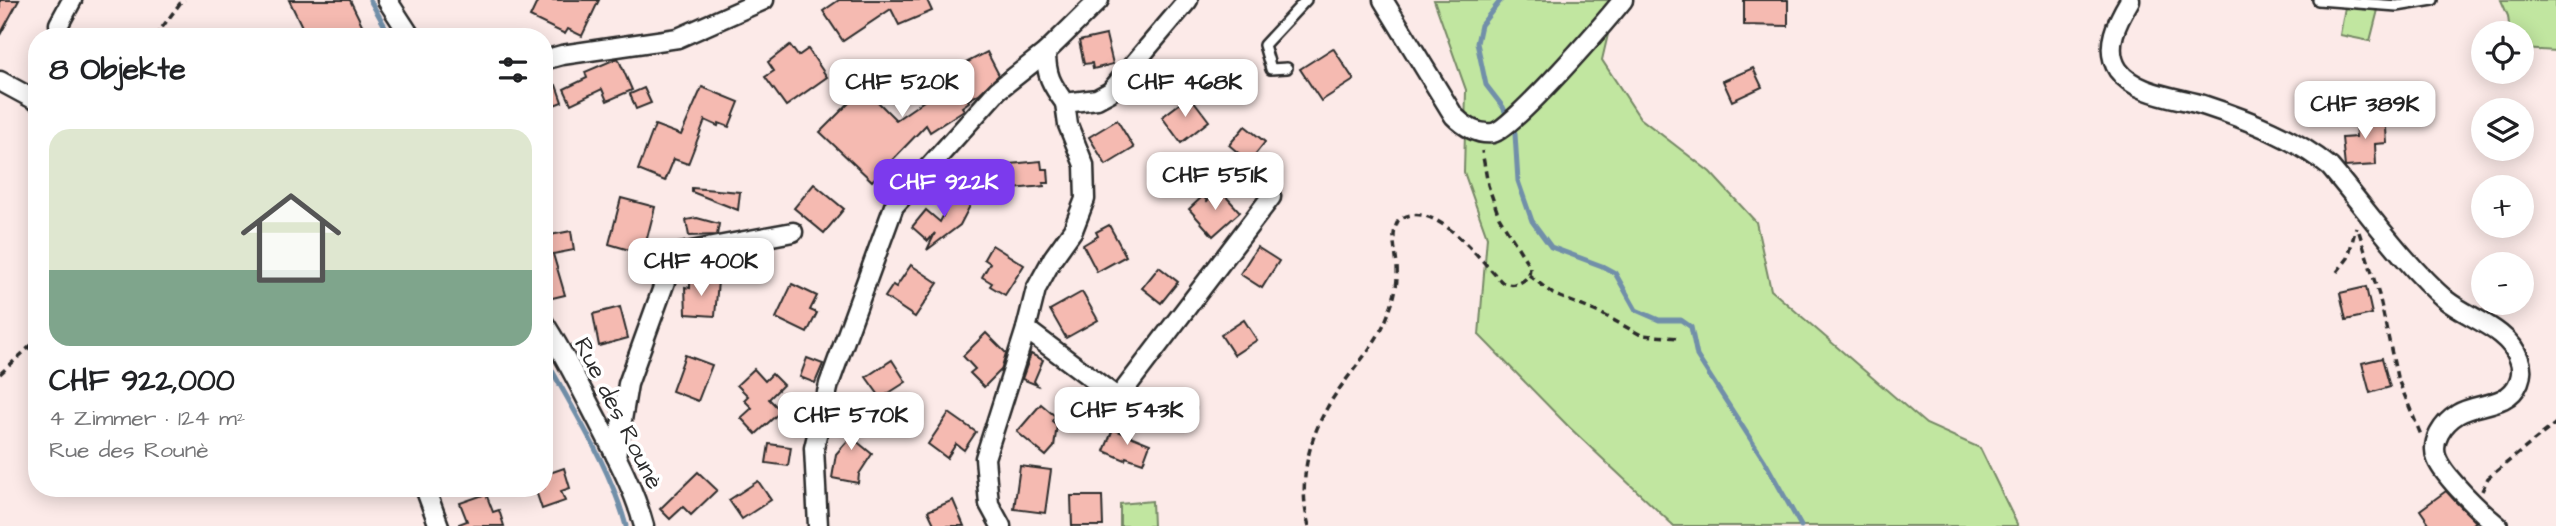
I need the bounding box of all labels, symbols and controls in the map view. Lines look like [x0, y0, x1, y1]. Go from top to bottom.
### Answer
map controls [2471, 21, 2534, 315]
button: locate [2471, 21, 2534, 84]
text: 8 Objekte [49, 49, 186, 91]
icon: filters [494, 51, 532, 89]
pin: CHF 520K [830, 60, 974, 119]
pin: CHF 468K [1113, 60, 1257, 119]
text: CHF 520K [845, 66, 959, 98]
text: CHF 468K [1128, 66, 1242, 98]
pin: CHF 389K [2293, 82, 2437, 141]
text: CHF 389K [2311, 88, 2419, 120]
button: layers [2471, 98, 2534, 161]
pin: CHF 551K [1143, 152, 1287, 212]
text: CHF 551K [1163, 159, 1267, 191]
pin: CHF 922K [872, 160, 1016, 219]
text: CHF 922K [890, 166, 998, 198]
icon: home [228, 175, 354, 301]
button: + [2471, 175, 2534, 238]
pin: CHF 400K [629, 238, 773, 298]
text: CHF 400K [644, 245, 758, 277]
button: − [2471, 252, 2534, 315]
street label: Rue des Rounè [565, 332, 671, 495]
text: CHF 922,000 [49, 360, 235, 402]
pin: CHF 543K [1055, 388, 1199, 447]
pin: CHF 570K [779, 392, 923, 452]
text: CHF 543K [1071, 394, 1183, 426]
text: CHF 570K [794, 399, 908, 431]
text: 4 Zimmer · 124 m² [49, 402, 245, 434]
text: Rue des Rounè [49, 434, 209, 466]

